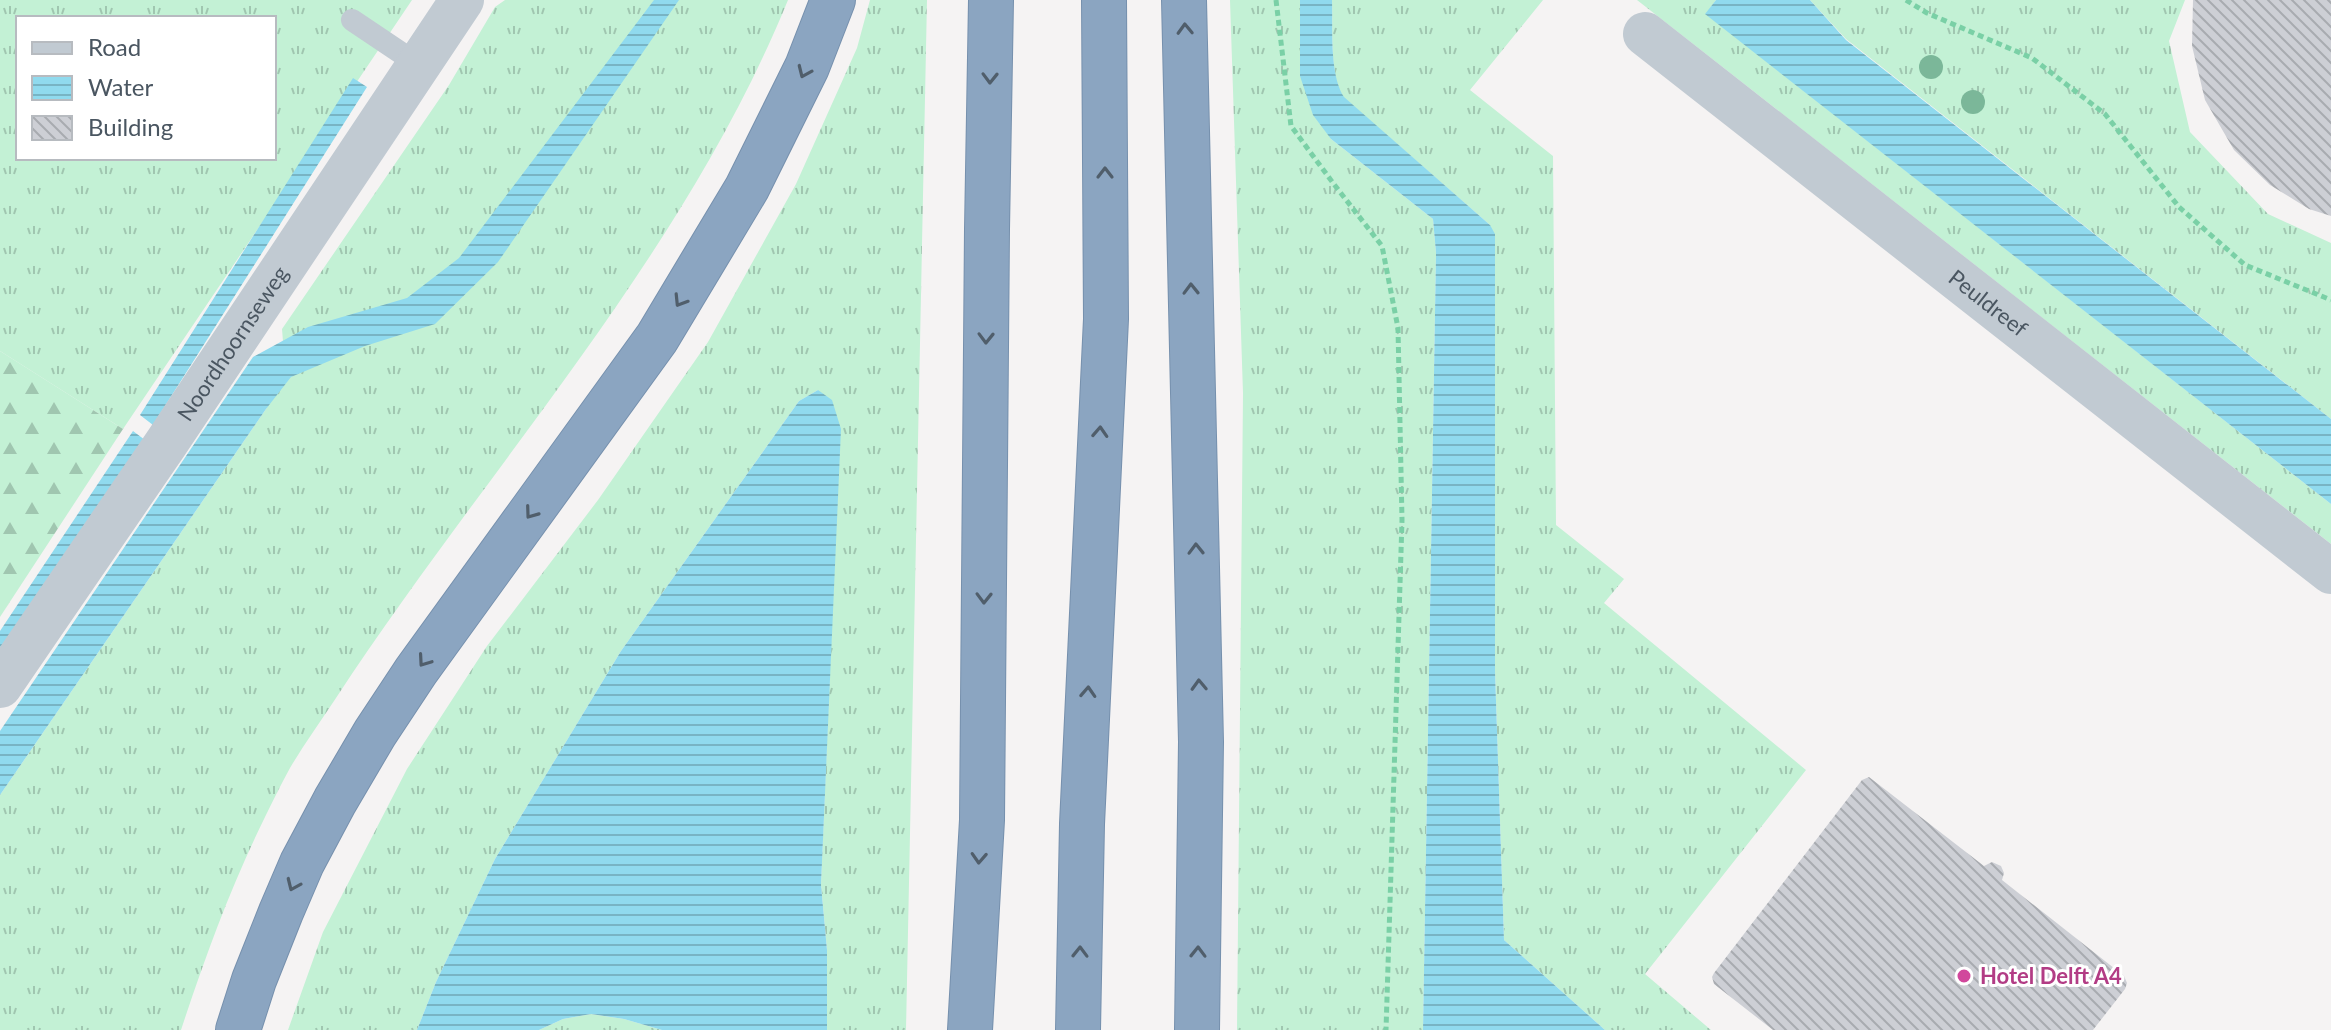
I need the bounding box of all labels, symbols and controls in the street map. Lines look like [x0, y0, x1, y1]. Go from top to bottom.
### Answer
legend [16, 16, 276, 160]
one-way arrow [1176, 23, 1194, 35]
text: Road [88, 32, 141, 61]
one-way arrow [798, 64, 814, 79]
text: Water [88, 72, 153, 101]
one-way arrow [981, 72, 999, 85]
text: Building [88, 112, 173, 141]
one-way arrow [1096, 166, 1114, 179]
street label: Noordhoornseweg [171, 261, 294, 426]
street label: Peuldreef [1944, 264, 2033, 342]
one-way arrow [1182, 282, 1199, 295]
one-way arrow [675, 292, 690, 307]
one-way arrow [977, 332, 995, 345]
one-way arrow [1092, 425, 1109, 438]
one-way arrow [526, 505, 540, 519]
one-way arrow [1187, 542, 1205, 555]
one-way arrow [975, 592, 992, 605]
one-way arrow [419, 652, 434, 666]
one-way arrow [1191, 678, 1208, 691]
one-way arrow [1079, 685, 1096, 698]
one-way arrow [971, 852, 988, 865]
one-way arrow [287, 876, 303, 891]
one-way arrow [1071, 945, 1088, 958]
one-way arrow [1189, 945, 1207, 958]
place label: Hotel Delft A4 [1980, 962, 2122, 989]
marker: Hotel Delft A4 [1955, 967, 1973, 985]

